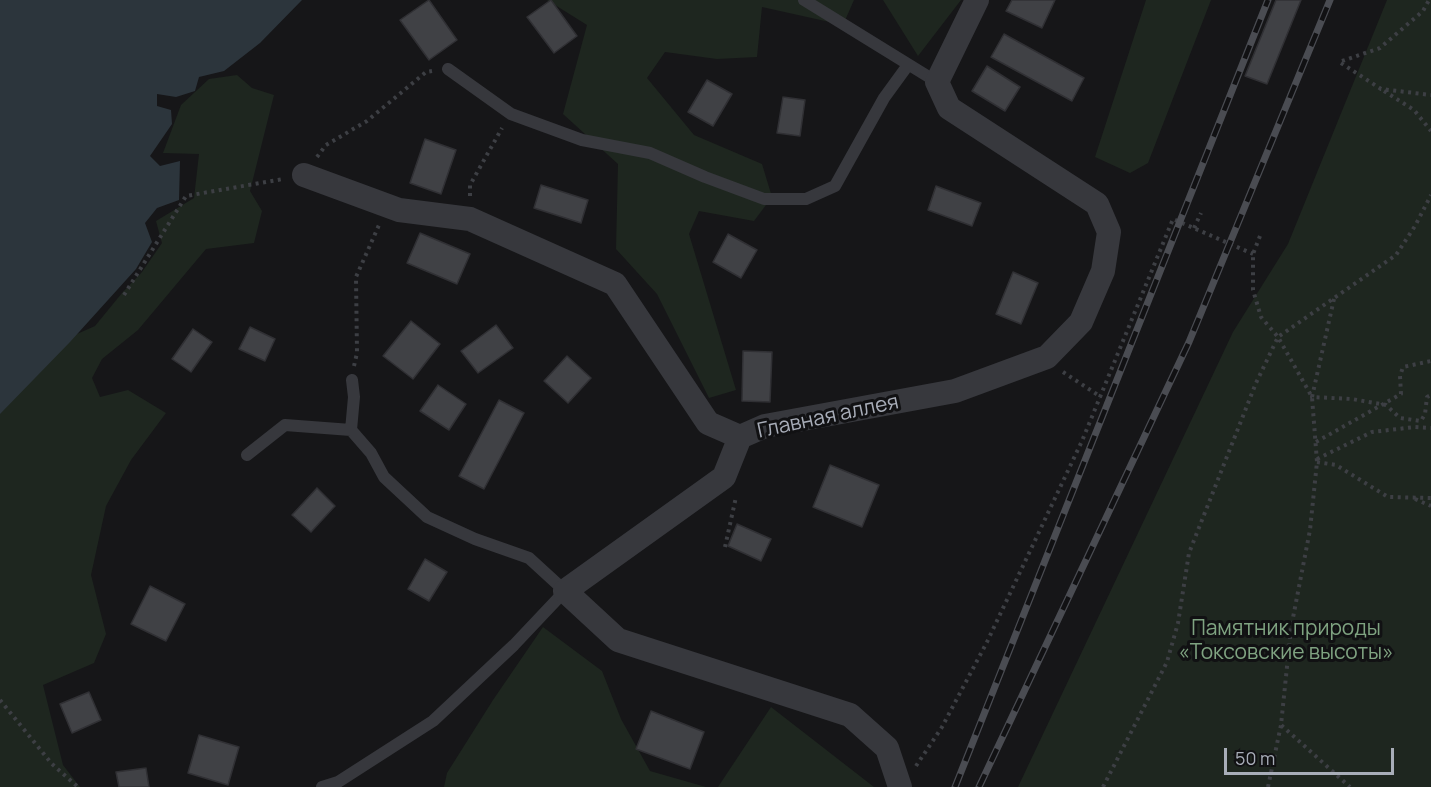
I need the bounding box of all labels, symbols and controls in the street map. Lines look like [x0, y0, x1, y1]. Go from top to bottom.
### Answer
street label: Главная аллея [755, 390, 901, 444]
park label: Памятник природы «Токсовские высоты» [1179, 616, 1393, 666]
scale bar [1227, 736, 1396, 774]
text: 50 m [1235, 746, 1275, 770]

